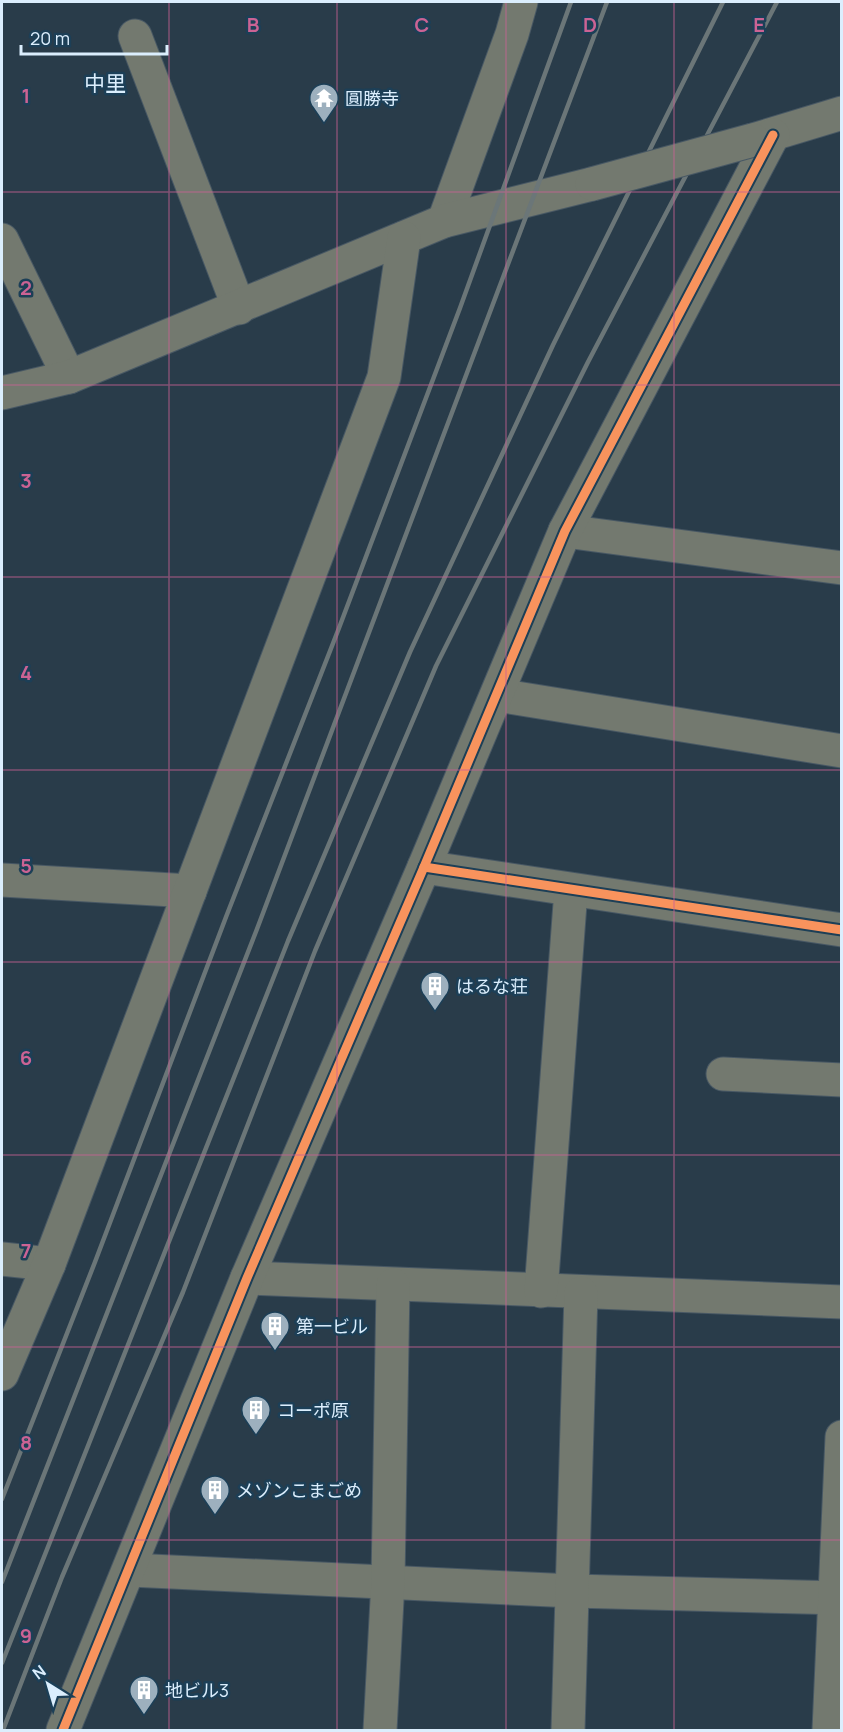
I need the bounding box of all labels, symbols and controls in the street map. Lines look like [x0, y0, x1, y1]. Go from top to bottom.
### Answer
text: B [247, 11, 260, 38]
text: C [415, 11, 429, 38]
text: D [583, 11, 597, 38]
text: E [753, 11, 765, 38]
scale bar [21, 18, 166, 56]
text: 20 m [30, 26, 70, 50]
district label: 中里 [84, 69, 126, 97]
text: 1 [22, 82, 30, 109]
temple icon: 圓勝寺 [308, 82, 340, 124]
place label: 圓勝寺 [345, 86, 399, 110]
text: 2 [20, 274, 32, 301]
text: 3 [20, 467, 32, 494]
text: 4 [20, 659, 32, 686]
text: 5 [20, 852, 32, 879]
building icon: はるな荘 [419, 970, 451, 1012]
place label: はるな荘 [456, 974, 528, 998]
text: 6 [20, 1044, 32, 1071]
text: 7 [21, 1237, 31, 1264]
building icon: 第一ビル [259, 1310, 291, 1352]
place label: 第一ビル [296, 1314, 368, 1338]
building icon: コーポ原 [240, 1394, 272, 1436]
place label: コーポ原 [277, 1398, 349, 1422]
text: 8 [20, 1429, 32, 1456]
building icon: メゾンこまごめ [199, 1474, 231, 1516]
place label: メゾンこまごめ [236, 1478, 362, 1502]
text: 9 [20, 1622, 32, 1649]
north arrow [18, 1654, 78, 1714]
text: N [28, 1660, 50, 1684]
building icon: 地ビル3 [128, 1674, 160, 1716]
place label: 地ビル3 [165, 1678, 229, 1702]

